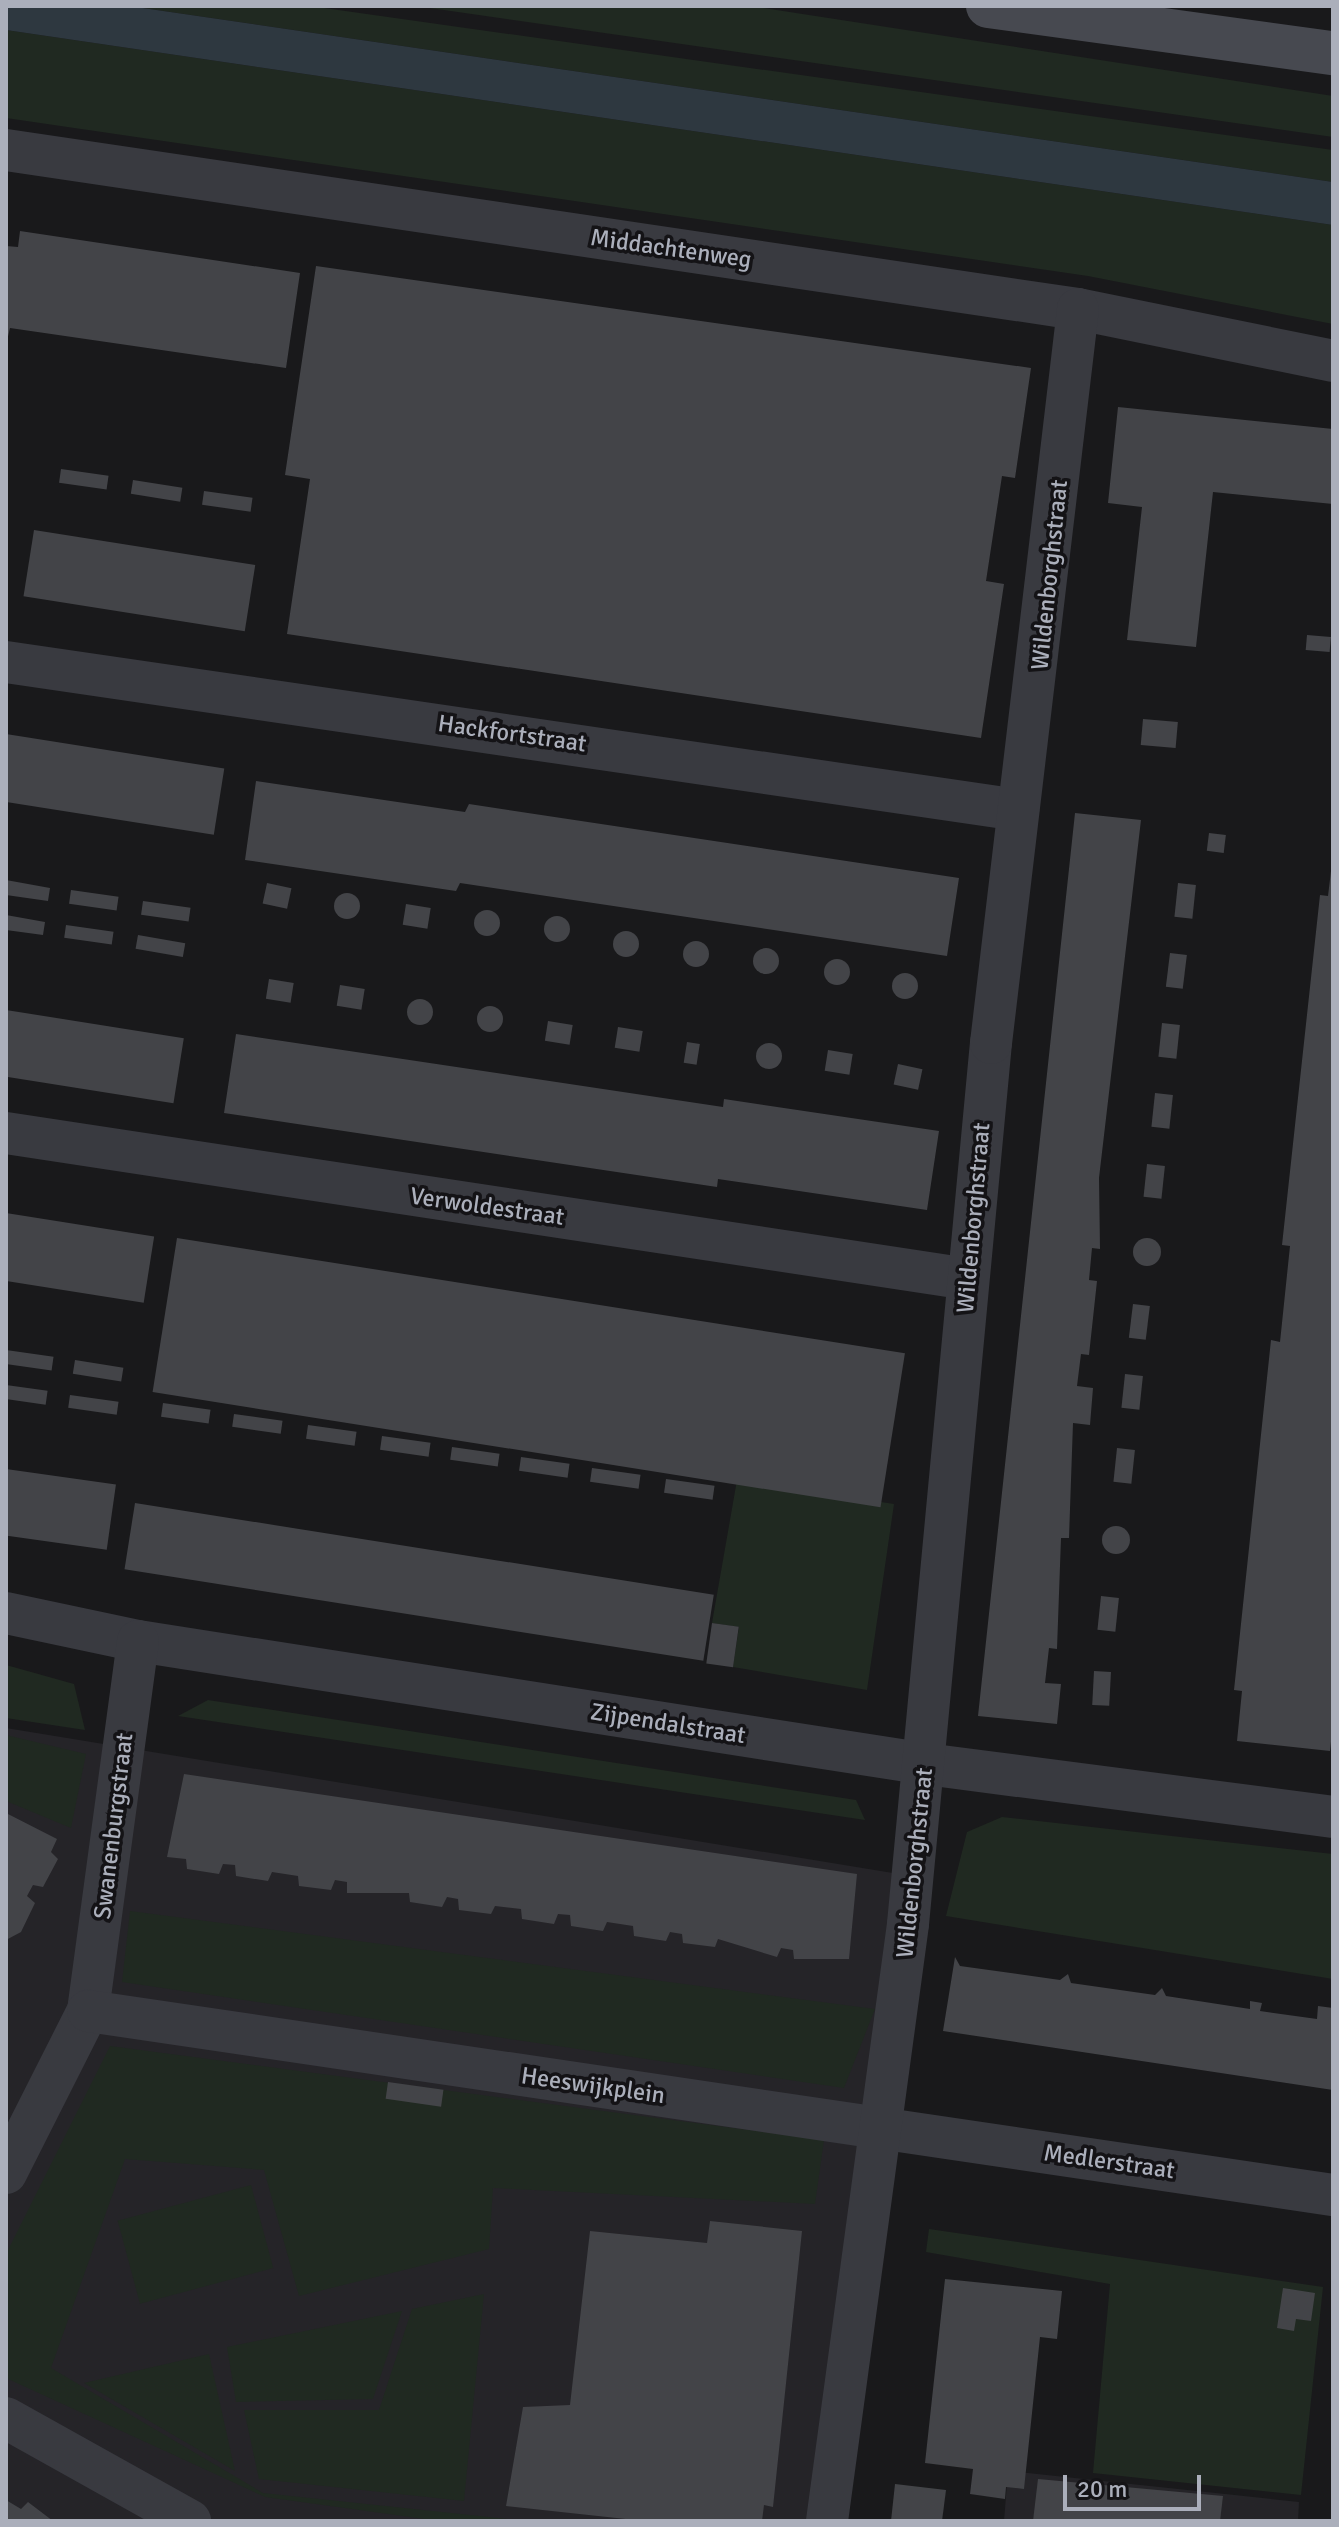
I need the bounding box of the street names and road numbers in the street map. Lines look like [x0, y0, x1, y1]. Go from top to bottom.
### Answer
street label: Middachtenweg [589, 223, 753, 275]
street label: Wildenborghstraat [1026, 478, 1074, 672]
street label: Hackfortstraat [436, 709, 588, 759]
street label: Wildenborghstraat [951, 1122, 997, 1314]
street label: Verwoldestraat [408, 1182, 566, 1232]
street label: Zijpendalstraat [588, 1698, 748, 1750]
street label: Swanenburgstraat [88, 1731, 140, 1921]
street label: Wildenborghstraat [891, 1766, 939, 1960]
street label: Heeswijkplein [519, 2062, 667, 2110]
street label: Medlerstraat [1042, 2139, 1176, 2185]

